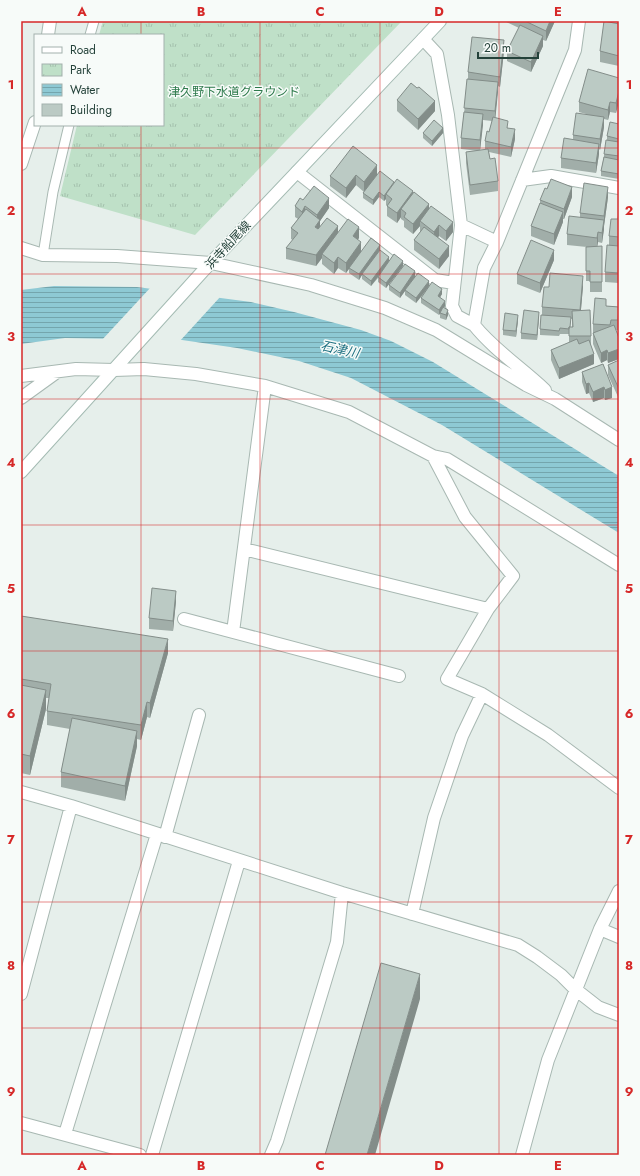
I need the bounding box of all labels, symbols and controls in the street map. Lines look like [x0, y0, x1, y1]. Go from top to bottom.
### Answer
text: A [76, 2, 87, 21]
text: B [197, 2, 206, 21]
text: C [315, 2, 325, 21]
text: D [434, 2, 444, 21]
text: E [554, 2, 562, 21]
legend [34, 34, 164, 126]
scale bar [478, 34, 538, 60]
text: 20 m [484, 39, 511, 57]
text: Road [70, 41, 96, 59]
text: Park [70, 61, 92, 79]
text: 1 [8, 75, 14, 94]
text: 1 [626, 75, 632, 94]
text: Water [70, 81, 101, 99]
park label: 津久野下水道グラウンド [168, 83, 300, 101]
text: Building [70, 101, 112, 119]
text: 2 [7, 201, 15, 220]
text: 2 [625, 201, 633, 220]
street label: 浜寺船尾線 [201, 217, 255, 273]
text: 3 [7, 327, 15, 346]
text: 3 [625, 327, 633, 346]
water label: 石津川 [319, 336, 363, 363]
text: 4 [6, 453, 16, 472]
text: 4 [624, 453, 634, 472]
text: 5 [7, 579, 15, 598]
text: 5 [625, 579, 633, 598]
text: 6 [7, 704, 16, 723]
text: 6 [625, 704, 634, 723]
text: 7 [7, 830, 15, 849]
text: 7 [625, 830, 633, 849]
text: 8 [7, 956, 15, 975]
text: 8 [625, 956, 633, 975]
text: 9 [7, 1082, 16, 1101]
text: 9 [625, 1082, 634, 1101]
text: A [76, 1156, 87, 1175]
text: B [197, 1156, 206, 1175]
text: C [315, 1156, 325, 1175]
text: D [434, 1156, 444, 1175]
text: E [554, 1156, 562, 1175]

